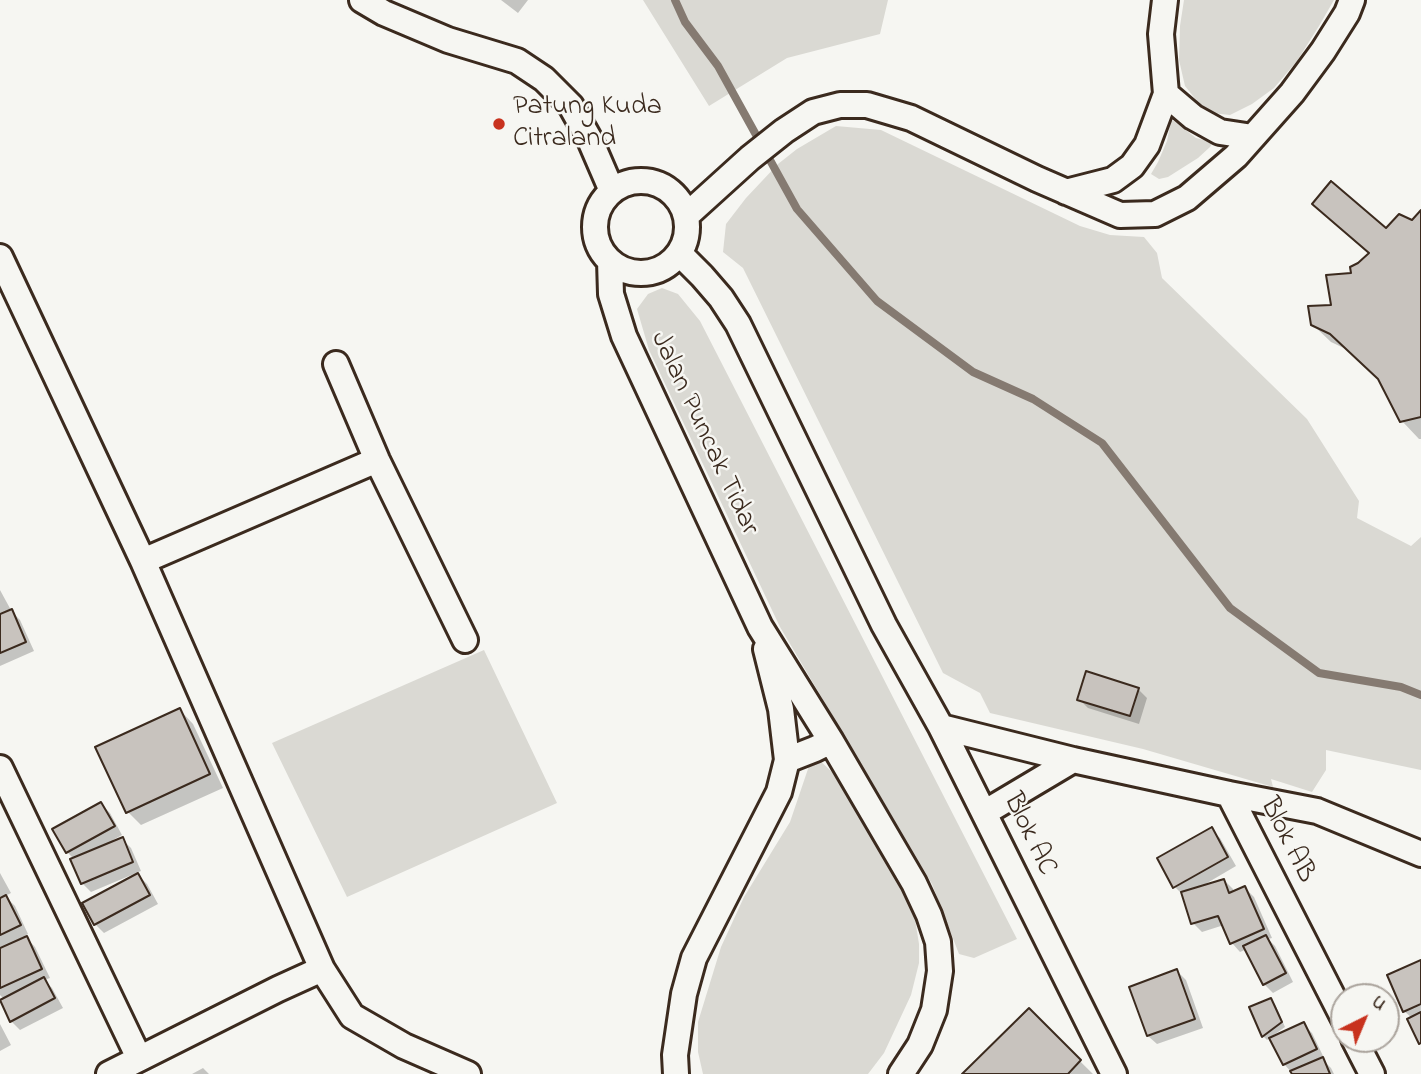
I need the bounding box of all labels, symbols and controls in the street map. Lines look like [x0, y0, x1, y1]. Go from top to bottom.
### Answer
place label: Patung Kuda Citraland [513, 91, 662, 157]
marker: Patung Kuda Citraland [491, 116, 507, 132]
street label: Jalan Puncak Tidar [641, 327, 765, 541]
street label: Blok AC [994, 788, 1062, 882]
street label: Blok AB [1250, 793, 1322, 889]
north arrow [1330, 983, 1400, 1053]
text: U [1365, 990, 1392, 1018]

